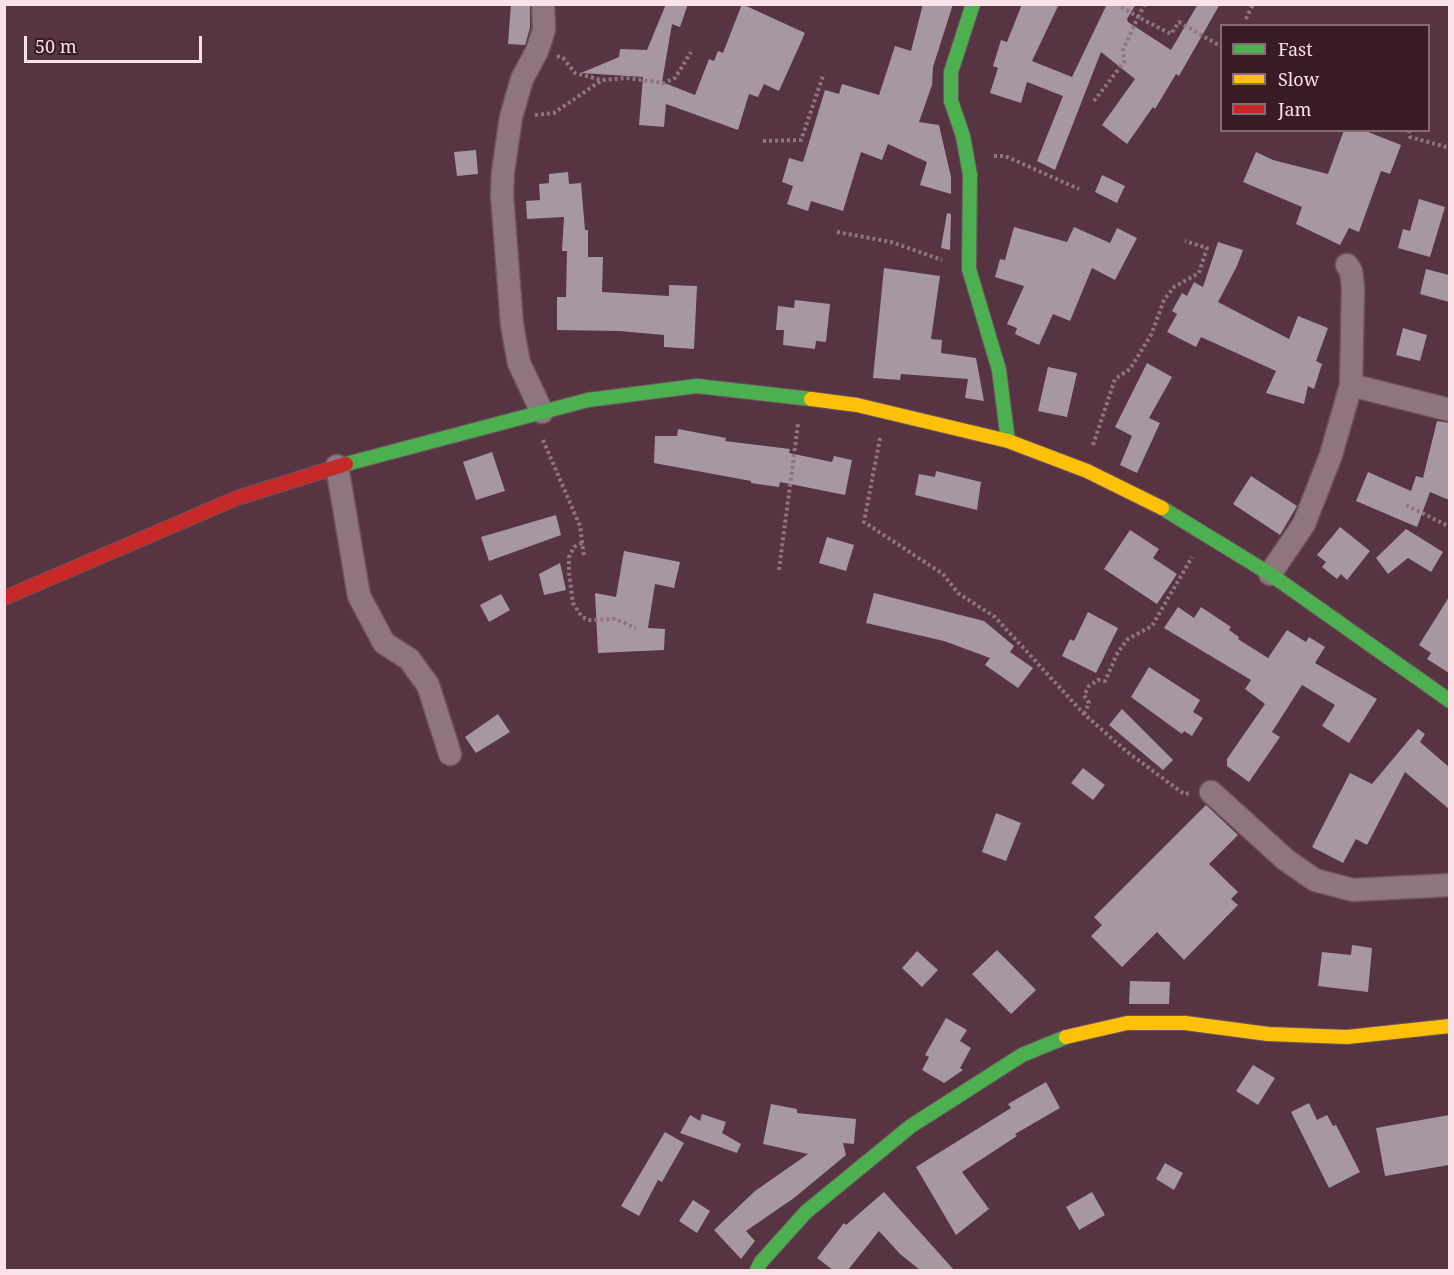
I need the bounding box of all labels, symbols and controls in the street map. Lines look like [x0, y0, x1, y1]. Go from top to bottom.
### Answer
scale bar [27, 24, 206, 62]
legend [1220, 24, 1430, 132]
text: 50 m [35, 34, 77, 58]
text: Fast [1278, 37, 1313, 61]
text: Slow [1278, 67, 1319, 91]
text: Jam [1278, 97, 1312, 121]

